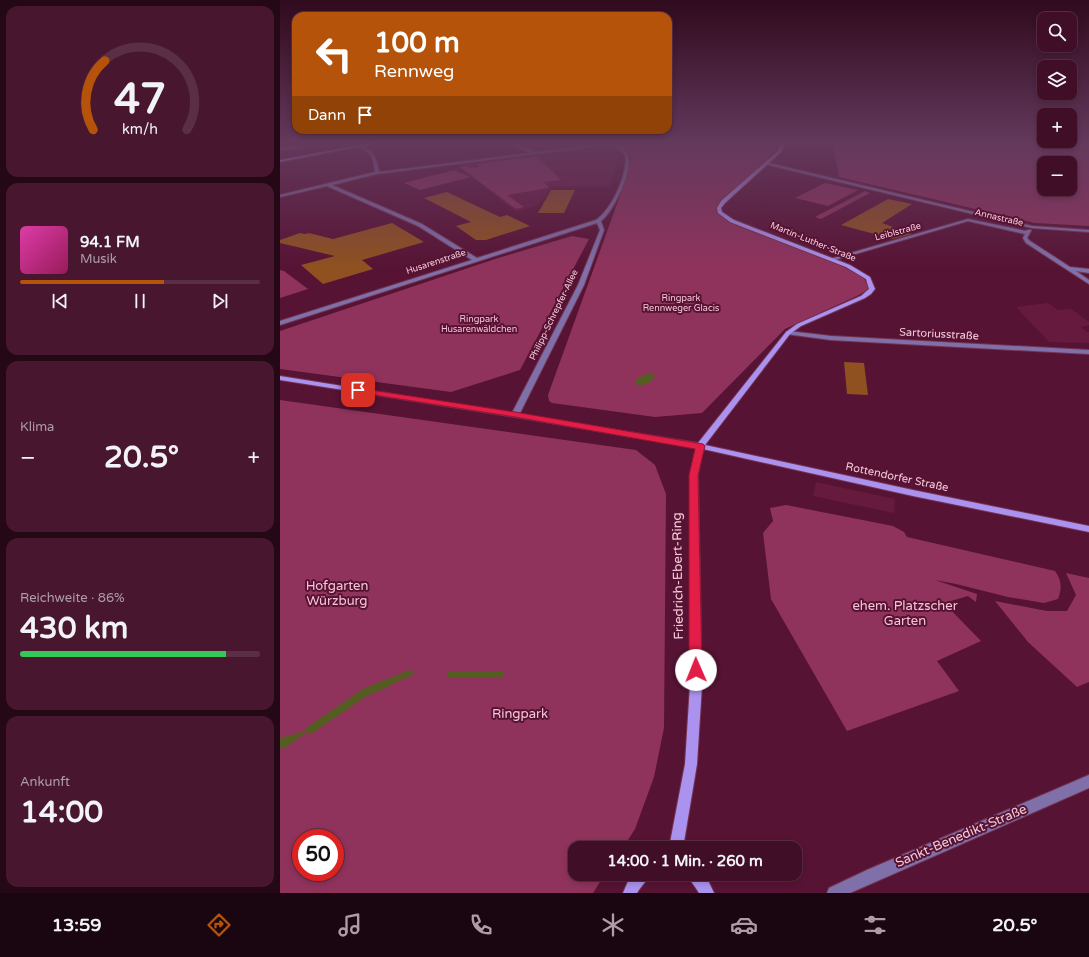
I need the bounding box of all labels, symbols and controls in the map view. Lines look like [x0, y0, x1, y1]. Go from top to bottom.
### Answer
map controls [1037, 12, 1077, 196]
button: search [1037, 12, 1077, 52]
text: 100 m [374, 26, 460, 60]
icon: left [308, 28, 360, 80]
text: Rennweg [374, 60, 454, 82]
button: layers [1037, 60, 1077, 100]
text: 47 [114, 75, 166, 125]
icon: arrive [354, 104, 376, 126]
text: Dann [308, 106, 346, 124]
button: + [1037, 108, 1077, 148]
text: km/h [122, 120, 158, 137]
button: − [1037, 156, 1077, 196]
street label: Annastraße [974, 207, 1024, 229]
street label: Martin-Luther-Straße [769, 220, 857, 264]
street label: Leiblstraße [874, 221, 922, 243]
text: 94.1 FM [80, 233, 140, 251]
street label: Husarenstraße [405, 247, 467, 277]
text: Musik [80, 251, 117, 267]
street label: Philipp-Schrepfer-Allee [527, 268, 581, 362]
icon: previous [49, 290, 71, 312]
icon: pause [129, 290, 151, 312]
icon: next [209, 290, 231, 312]
park label: Ringpark Rennweger Glacis [643, 293, 719, 314]
park label: Ringpark Husarenwäldchen [441, 314, 517, 335]
street label: Sartoriusstraße [899, 325, 979, 343]
pin [341, 373, 375, 407]
icon: arrive [347, 379, 369, 401]
text: Klima [20, 419, 54, 435]
text: 20.5° [104, 439, 179, 476]
text: − [20, 445, 36, 471]
text: + [248, 445, 260, 471]
street label: Rottendorfer Straße [844, 460, 950, 494]
street label: Friedrich-Ebert-Ring [669, 512, 687, 640]
park label: Hofgarten Würzburg [306, 578, 368, 609]
text: Reichweite · 86% [20, 590, 125, 606]
park label: ehem. Platzscher Garten [852, 598, 958, 629]
text: 430 km [20, 610, 128, 647]
position arrow [675, 649, 717, 691]
park label: Ringpark [492, 706, 548, 722]
text: Ankunft [20, 774, 70, 790]
text: 14:00 [20, 794, 103, 831]
street label: Sankt-Benedikt-Straße [893, 801, 1029, 871]
speed limit sign: 50 [292, 829, 344, 881]
text: 14:00 · 1 Min. · 260 m [607, 852, 763, 870]
icon: directions [205, 911, 233, 939]
icon: music [336, 911, 364, 939]
icon: phone [467, 911, 495, 939]
icon: climate [599, 911, 627, 939]
icon: car [730, 911, 758, 939]
icon: filters [861, 911, 889, 939]
text: 13:59 [52, 914, 102, 936]
text: 20.5° [992, 914, 1037, 936]

